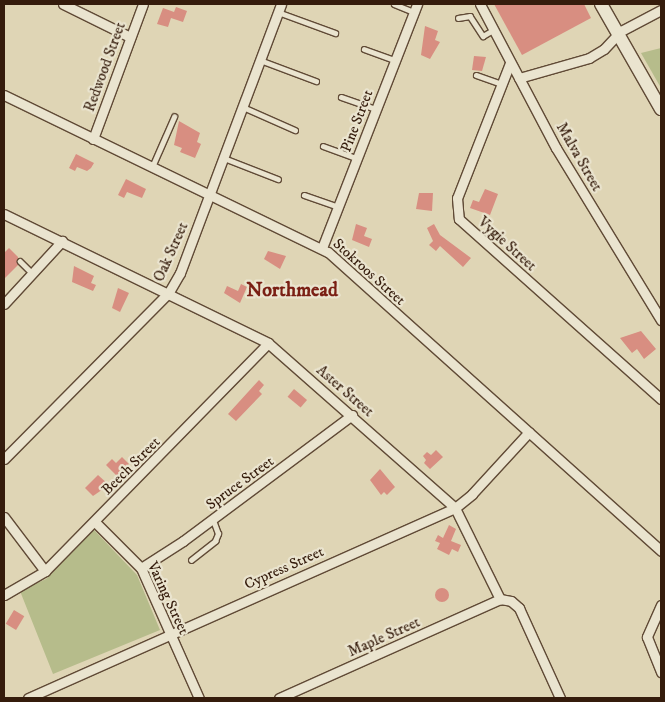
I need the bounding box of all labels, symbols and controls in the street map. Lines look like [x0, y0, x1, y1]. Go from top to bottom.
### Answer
street label: Redwood Street [80, 20, 130, 114]
street label: Pine Street [337, 87, 377, 155]
street label: Malva Street [552, 120, 606, 194]
street label: Vygie Street [474, 213, 540, 275]
street label: Oak Street [150, 220, 192, 284]
street label: Stokroos Street [329, 235, 409, 309]
district label: Northmead [246, 278, 338, 302]
street label: Aster Street [313, 361, 377, 421]
street label: Beech Street [98, 433, 164, 499]
street label: Spruce Street [203, 452, 277, 514]
street label: Cypress Street [242, 543, 326, 593]
street label: Varing Street [143, 559, 193, 637]
street label: Maple Street [345, 613, 423, 661]

